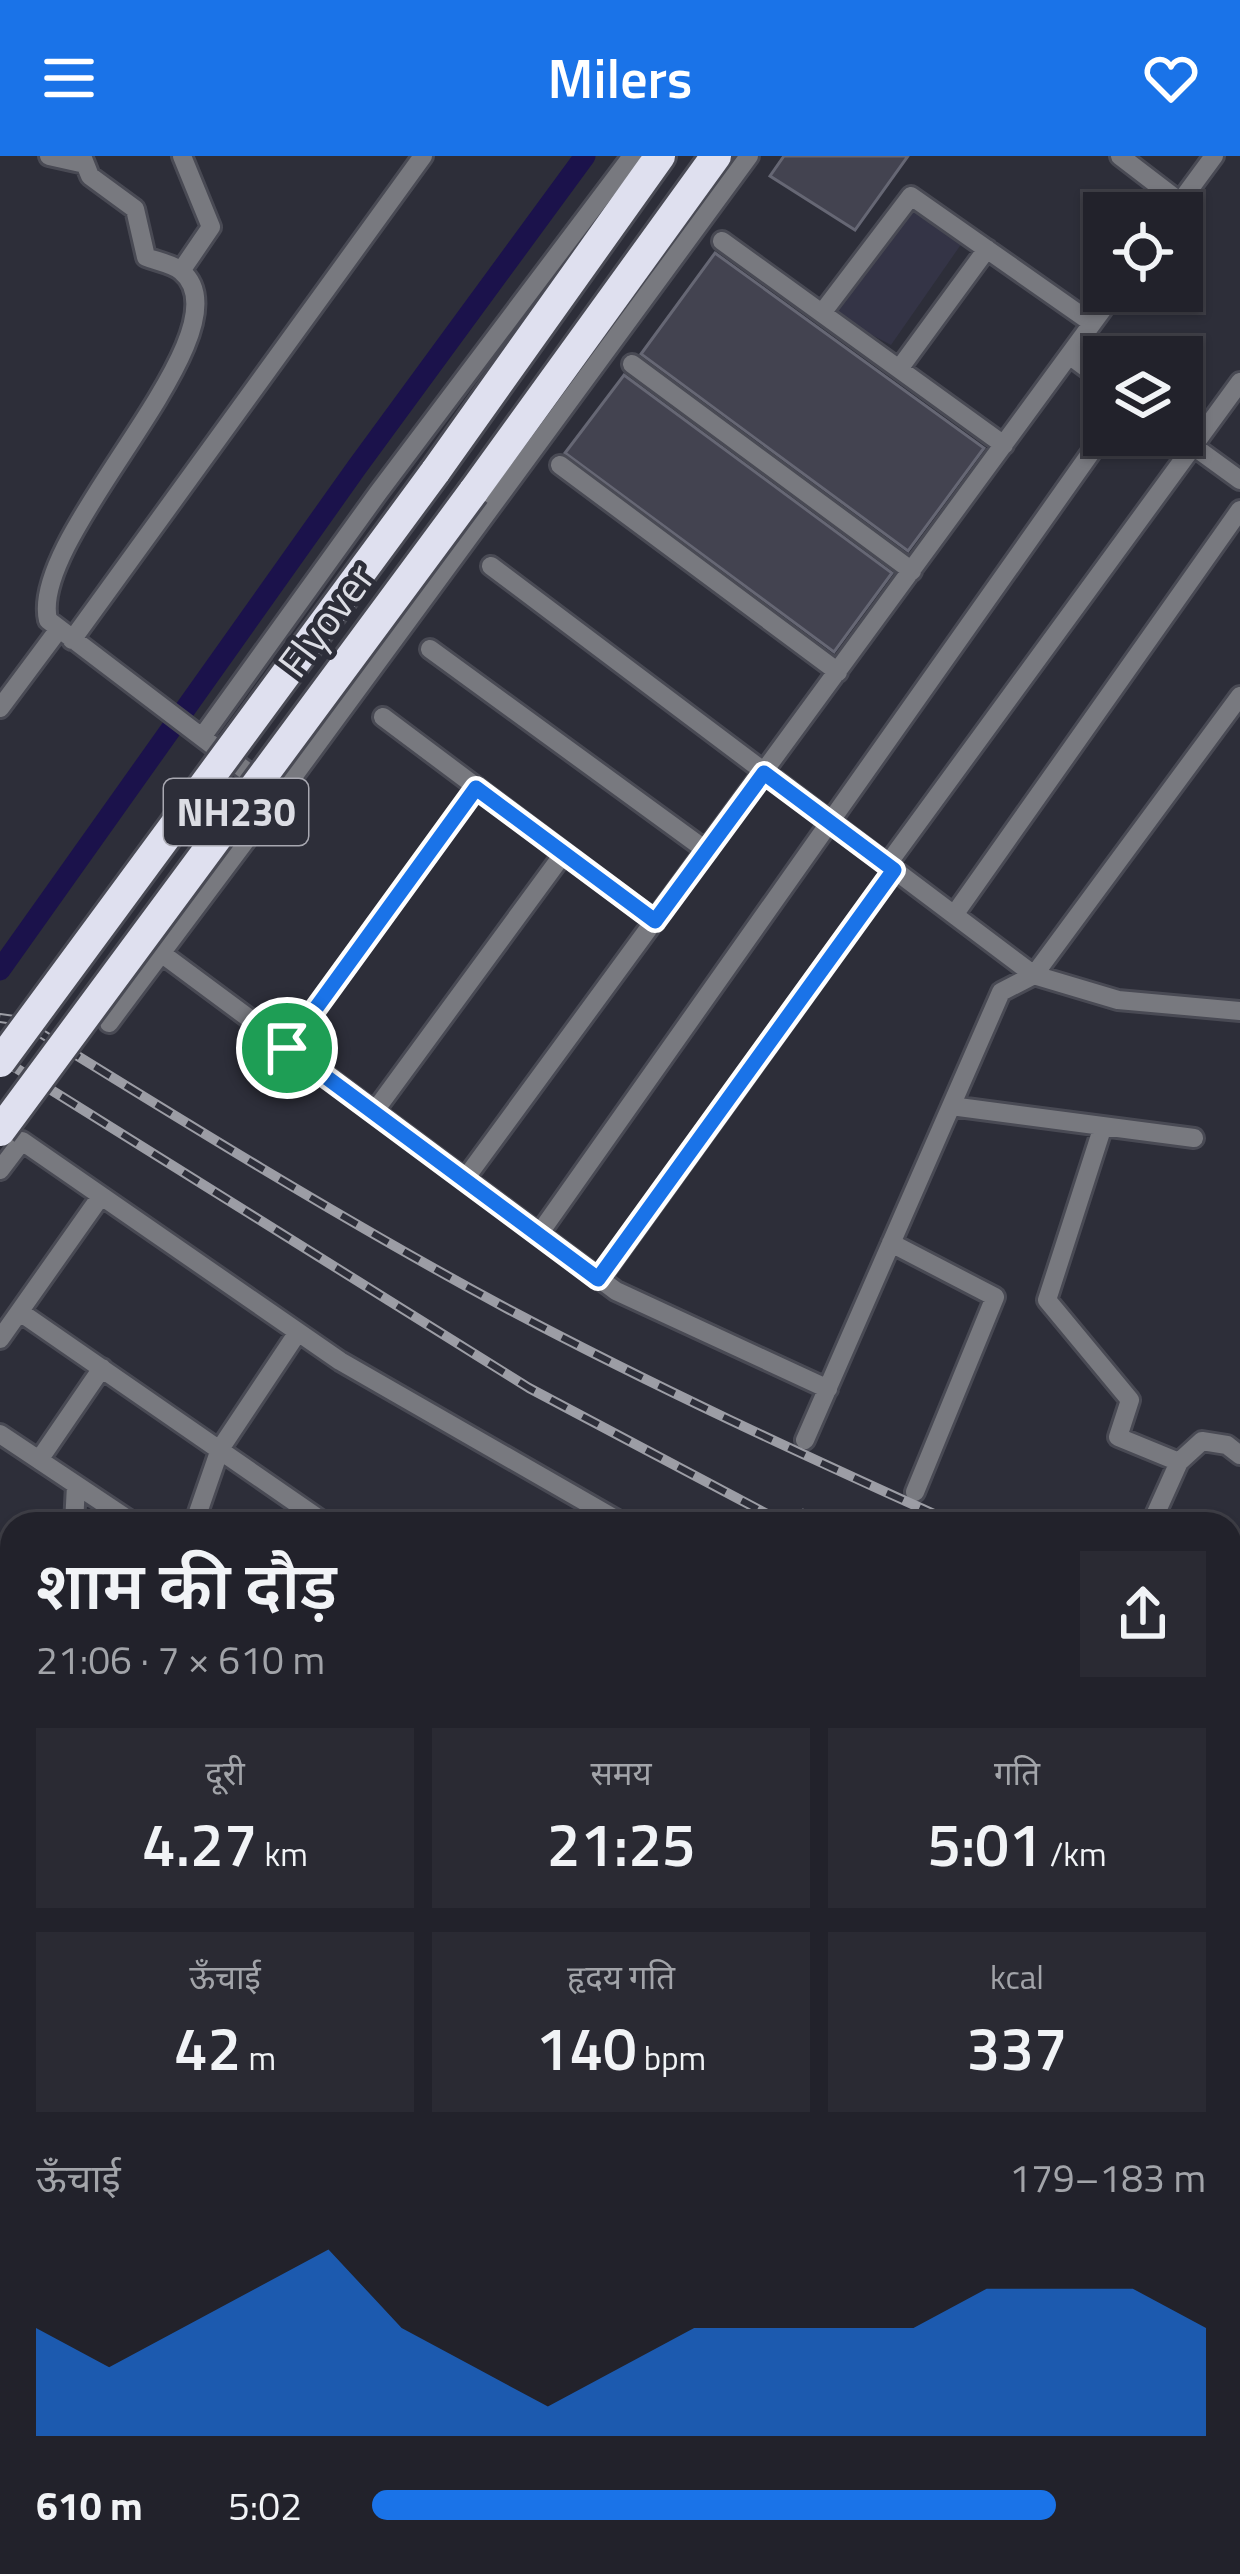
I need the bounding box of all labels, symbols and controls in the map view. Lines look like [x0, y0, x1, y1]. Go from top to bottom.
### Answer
text: Milers [548, 37, 692, 119]
icon: menu [36, 45, 102, 111]
icon: heart [1138, 45, 1204, 111]
map controls [1083, 192, 1203, 456]
button: locate [1083, 192, 1203, 312]
button: layers [1083, 336, 1203, 456]
street label: Flyover [261, 549, 390, 690]
road number: NH230 [164, 779, 308, 845]
pin [236, 997, 338, 1099]
icon: arrive [254, 1015, 320, 1081]
text: शाम की दौड़ [36, 1534, 337, 1635]
button: share [1080, 1551, 1206, 1677]
text: 21:06 · 7 × 610 m [36, 1630, 325, 1689]
text: दूरी [205, 1748, 245, 1798]
text: समय [590, 1748, 652, 1798]
text: गति [994, 1748, 1040, 1798]
text: 4.27 [142, 1798, 257, 1889]
text: 21:25 [547, 1798, 695, 1889]
text: 5:01 [927, 1798, 1042, 1889]
text: km [257, 1829, 308, 1879]
text: /km [1042, 1829, 1107, 1879]
text: ऊँचाई [189, 1952, 261, 2002]
text: हृदय गति [567, 1952, 675, 2002]
text: kcal [990, 1952, 1044, 2002]
text: 42 [174, 2002, 241, 2093]
text: 140 [536, 2002, 637, 2093]
text: 337 [967, 2002, 1067, 2093]
text: m [241, 2033, 276, 2083]
text: bpm [637, 2033, 706, 2083]
text: ऊँचाई [36, 2148, 121, 2207]
text: 179–183 m [1009, 2148, 1206, 2207]
text: 610 m [36, 2476, 143, 2535]
text: 5:02 [228, 2476, 302, 2535]

